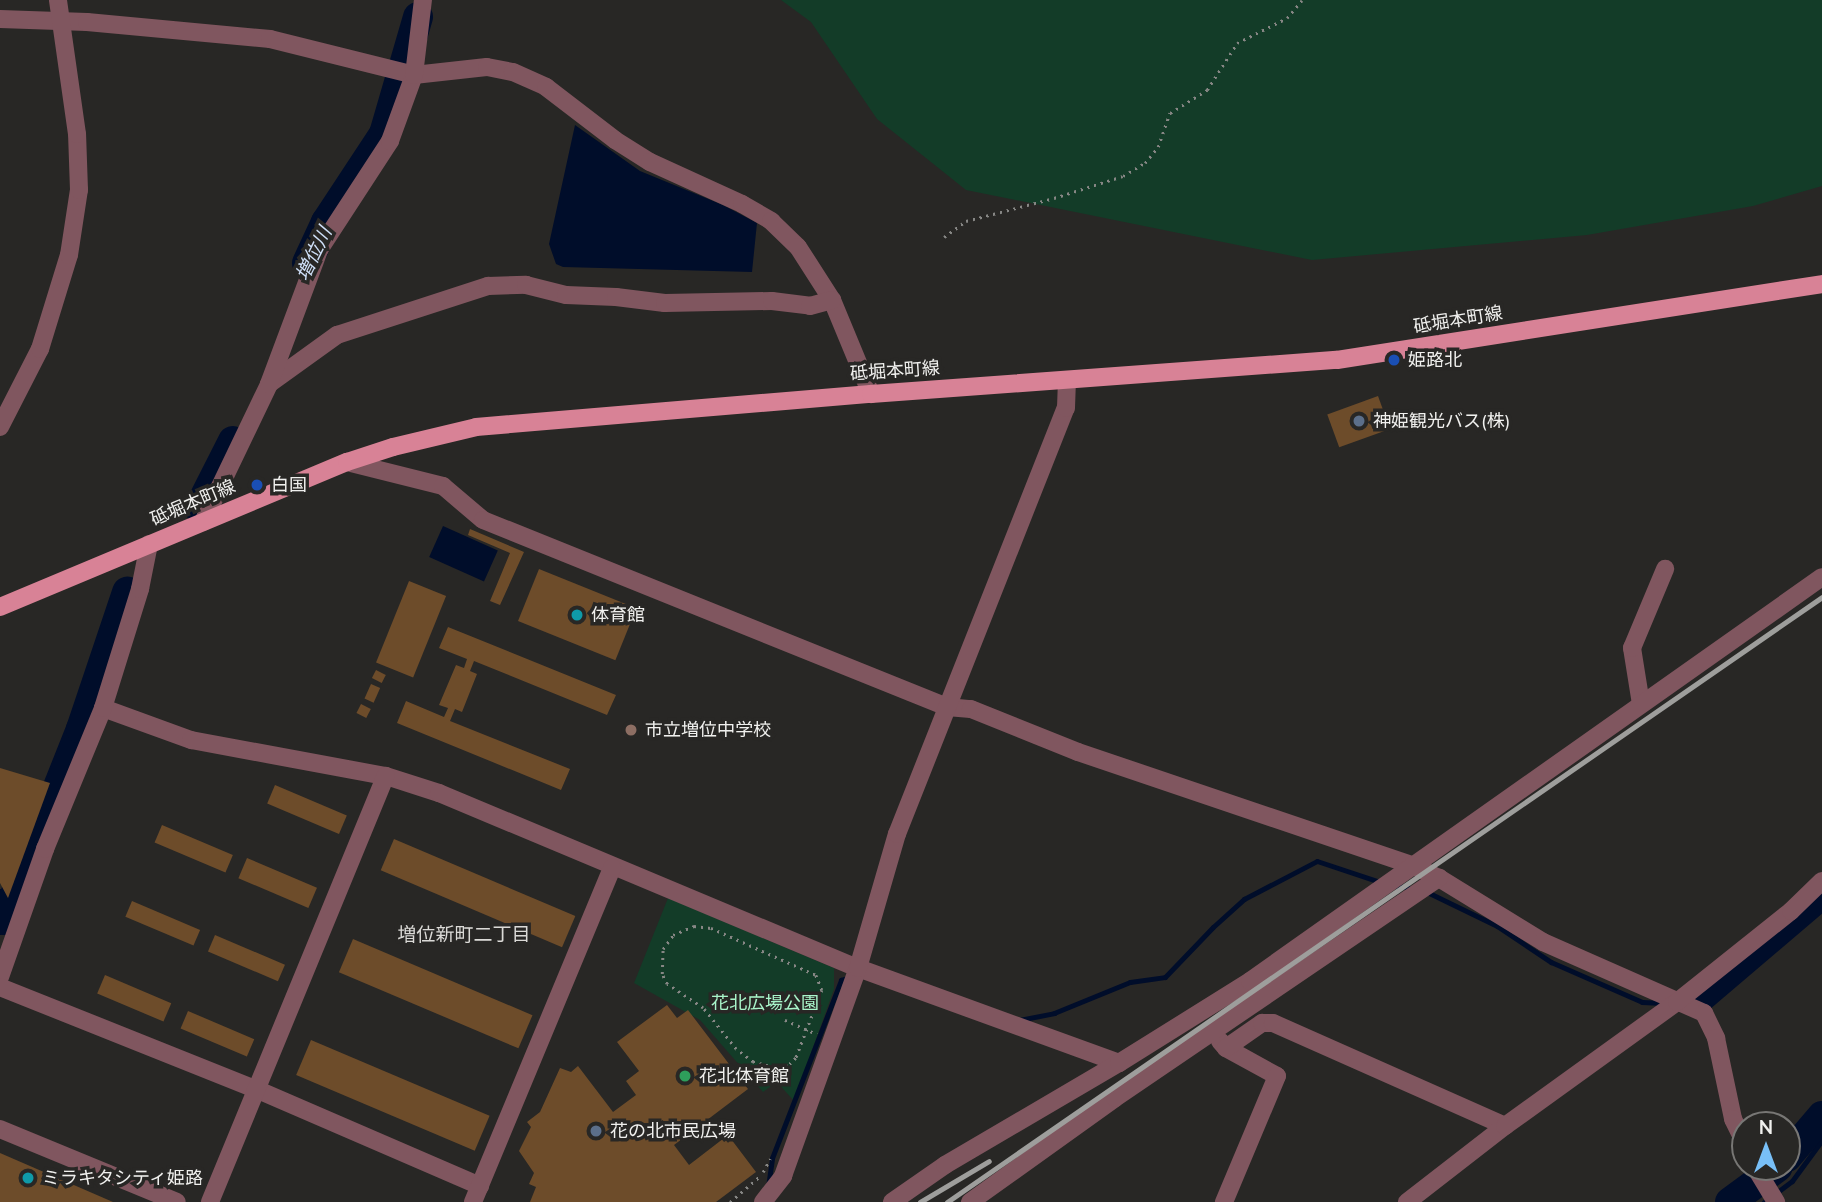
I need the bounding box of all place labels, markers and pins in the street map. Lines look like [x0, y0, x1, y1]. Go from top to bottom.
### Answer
place label: 姫路北 [1408, 349, 1462, 371]
marker: 姫路北 [1386, 352, 1402, 368]
place label: 神姫観光バス(株) [1373, 410, 1510, 432]
marker: 神姫観光バス(株) [1351, 413, 1367, 429]
place label: 白国 [271, 474, 307, 496]
marker: 白国 [249, 477, 265, 493]
place label: 体育館 [591, 604, 645, 626]
marker: 体育館 [569, 607, 585, 623]
place label: 市立増位中学校 [645, 719, 771, 741]
marker: 市立増位中学校 [623, 722, 639, 738]
place label: 花北体育館 [699, 1065, 789, 1087]
marker: 花北体育館 [677, 1068, 693, 1084]
place label: 花の北市民広場 [610, 1120, 736, 1142]
marker: 花の北市民広場 [588, 1123, 604, 1139]
place label: ミラキタシティ姫路 [42, 1167, 204, 1189]
marker: ミラキタシティ姫路 [20, 1170, 36, 1186]

